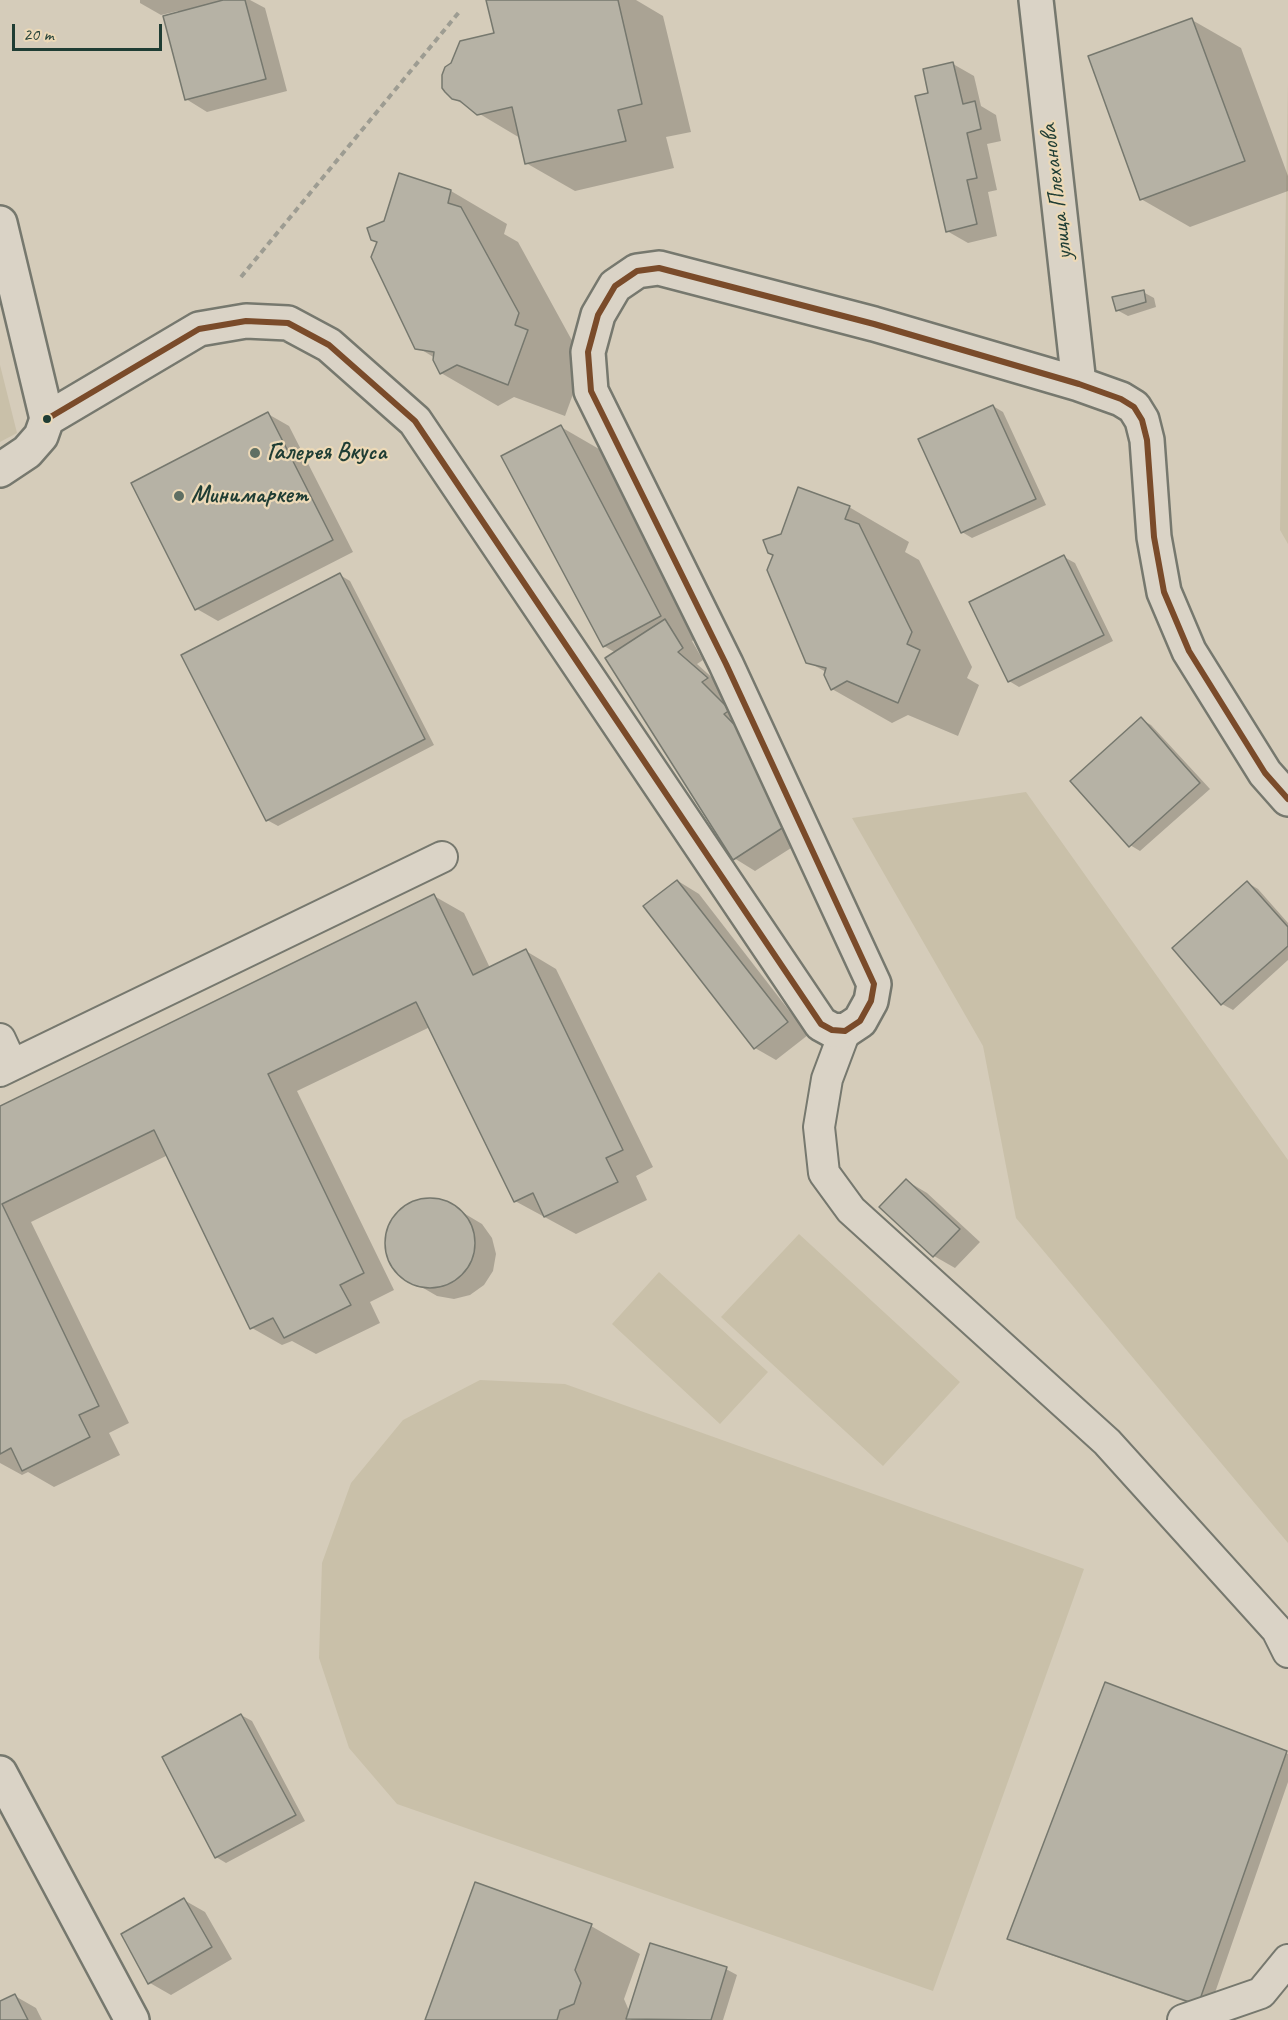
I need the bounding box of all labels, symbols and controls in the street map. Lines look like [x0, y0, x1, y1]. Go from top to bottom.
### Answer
scale bar [15, 12, 165, 50]
text: 20 m [23, 23, 54, 45]
street label: улица Плеханова [1034, 122, 1080, 262]
unlabelled marker [41, 413, 53, 425]
place label: Галерея Вкуса [267, 439, 387, 467]
marker: Галерея Вкуса [248, 446, 262, 460]
place label: Минимаркет [191, 482, 308, 510]
marker: Минимаркет [172, 489, 186, 503]

